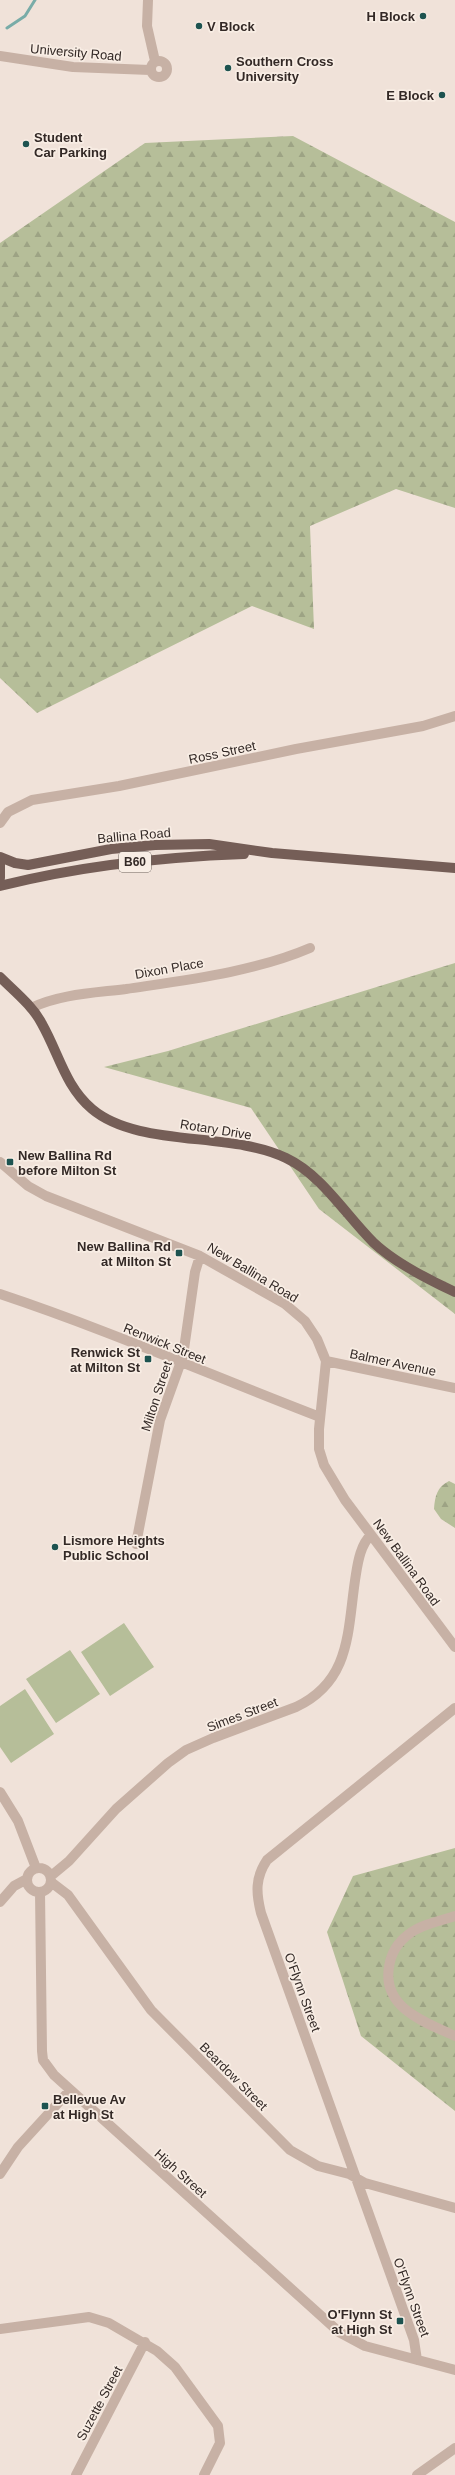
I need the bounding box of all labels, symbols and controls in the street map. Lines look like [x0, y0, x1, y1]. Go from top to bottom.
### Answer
place label: H Block [367, 9, 416, 24]
marker: H Block [418, 11, 428, 21]
place label: V Block [207, 19, 255, 34]
marker: V Block [194, 21, 204, 31]
street label: University Road [30, 41, 122, 64]
place label: Southern Cross University [236, 54, 334, 84]
marker: Southern Cross University [223, 63, 233, 73]
place label: E Block [386, 88, 435, 103]
marker: E Block [437, 90, 447, 100]
place label: Student Car Parking [34, 130, 107, 160]
marker: Student Car Parking [21, 139, 31, 149]
street label: Ross Street [187, 738, 257, 767]
street label: Ballina Road [97, 825, 171, 846]
road number: B60 [119, 852, 151, 872]
street label: Dixon Place [134, 955, 205, 982]
street label: Rotary Drive [179, 1116, 253, 1143]
place label: New Ballina Rd before Milton St [18, 1148, 117, 1178]
marker: New Ballina Rd before Milton St [5, 1157, 15, 1167]
place label: New Ballina Rd at Milton St [77, 1239, 172, 1269]
street label: New Ballina Road [205, 1239, 301, 1305]
marker: New Ballina Rd at Milton St [174, 1248, 184, 1258]
street label: Renwick Street [121, 1320, 209, 1367]
place label: Renwick St at Milton St [70, 1345, 141, 1375]
street label: Balmer Avenue [348, 1346, 437, 1379]
marker: Renwick St at Milton St [143, 1354, 153, 1364]
street label: Milton Street [138, 1359, 175, 1433]
street label: New Ballina Road [370, 1516, 443, 1609]
place label: Lismore Heights Public School [63, 1533, 165, 1563]
marker: Lismore Heights Public School [50, 1542, 60, 1552]
street label: Simes Street [205, 1694, 280, 1735]
street label: O'Flynn Street [281, 1951, 324, 2034]
street label: Beardow Street [197, 2039, 271, 2114]
place label: Bellevue Av at High St [53, 2092, 127, 2122]
marker: Bellevue Av at High St [40, 2101, 50, 2111]
street label: High Street [151, 2146, 210, 2201]
street label: O'Flynn Street [390, 2256, 433, 2339]
place label: O'Flynn St at High St [328, 2307, 393, 2337]
marker: O'Flynn St at High St [395, 2316, 405, 2326]
street label: Suzette Street [73, 2363, 126, 2443]

